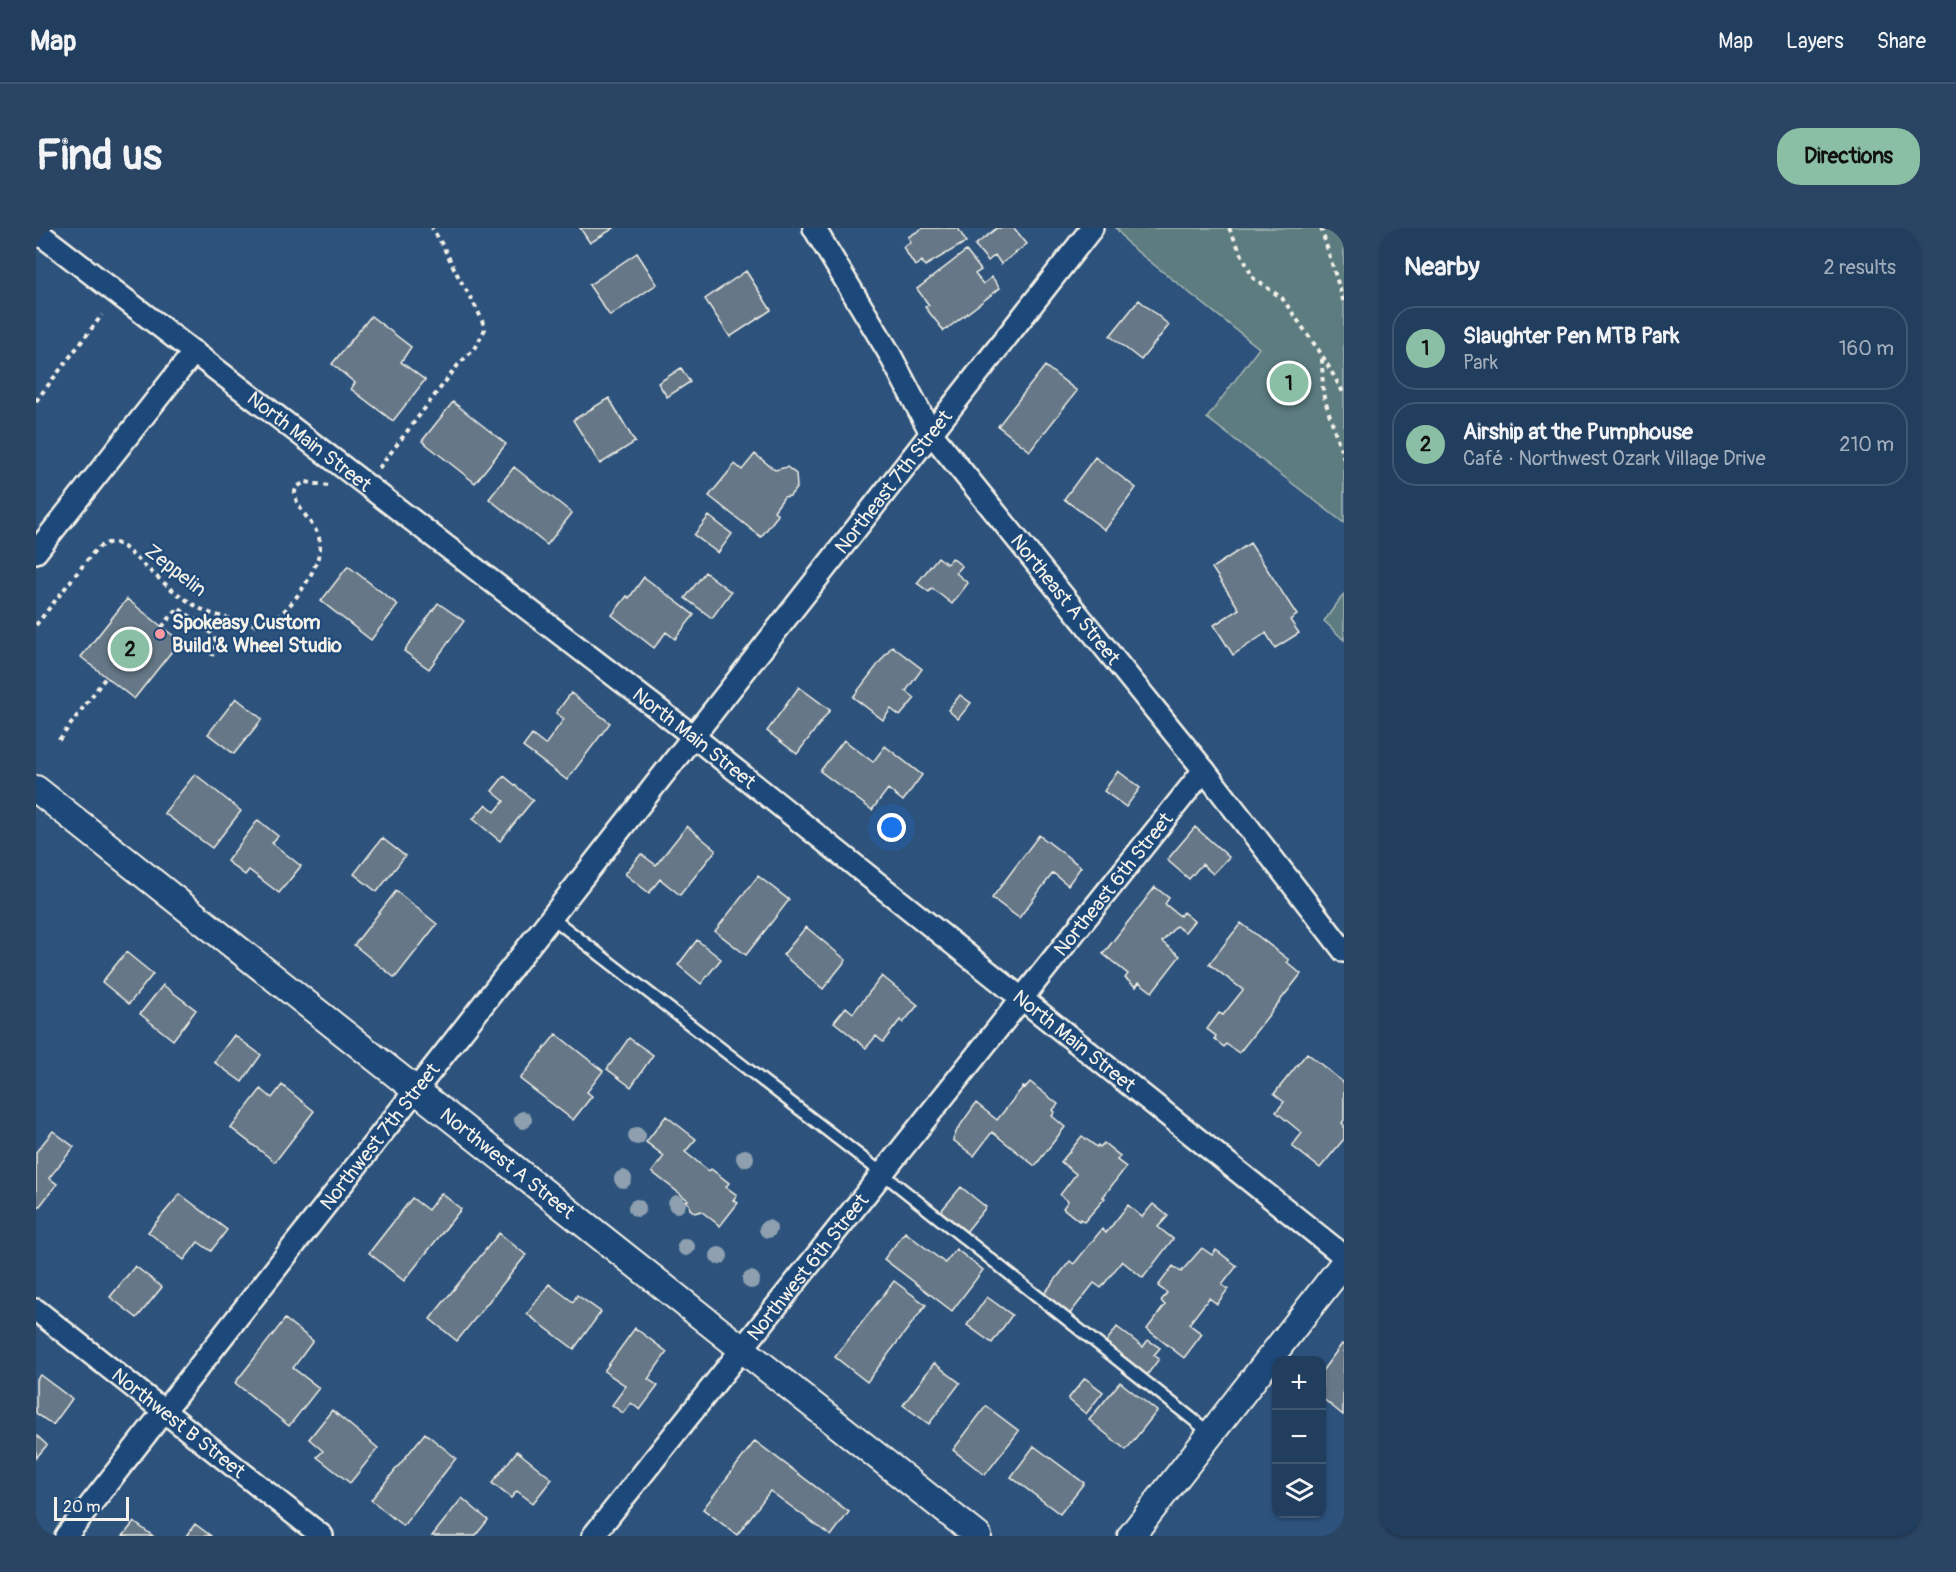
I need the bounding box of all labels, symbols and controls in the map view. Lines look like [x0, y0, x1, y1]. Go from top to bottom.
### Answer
text: Map [30, 24, 76, 59]
text: Map [1718, 28, 1753, 55]
text: Layers [1786, 28, 1844, 55]
text: Share [1877, 28, 1926, 55]
button: Directions [1777, 128, 1920, 185]
text: Find us [36, 130, 162, 182]
text: Nearby [1404, 251, 1480, 283]
text: 2 results [1824, 255, 1896, 280]
text: Slaughter Pen MTB Park [1463, 322, 1679, 350]
text: 1 [1422, 336, 1429, 361]
text: 160 m [1839, 336, 1894, 361]
text: Park [1463, 350, 1498, 375]
pin: 1 [1270, 360, 1308, 406]
street label: North Main Street [242, 386, 377, 498]
street label: Northeast 7th Street [829, 404, 958, 559]
text: Airship at the Pumphouse [1463, 418, 1693, 446]
text: 2 [1420, 432, 1431, 457]
text: 210 m [1839, 432, 1894, 457]
text: Café · Northwest Ozark Village Drive [1463, 446, 1766, 471]
street label: Northeast A Street [1005, 529, 1126, 671]
street label: Zeppelin [140, 538, 212, 602]
place label: Spokeasy Custom Build & Wheel Studio [172, 610, 342, 658]
pin: 2 [110, 626, 149, 672]
marker: Spokeasy Custom Build & Wheel Studio [153, 627, 167, 641]
street label: North Main Street [627, 682, 762, 795]
street label: Northeast 6th Street [1048, 807, 1179, 961]
your location [877, 813, 906, 842]
street label: North Main Street [1008, 985, 1141, 1098]
street label: Northwest 7th Street [314, 1057, 446, 1215]
street label: Northwest A Street [435, 1102, 581, 1225]
street label: Northwest 6th Street [742, 1188, 875, 1346]
map controls [1272, 1356, 1326, 1518]
button: + [1272, 1356, 1326, 1410]
street label: Northwest B Street [107, 1363, 251, 1484]
button: − [1272, 1410, 1326, 1464]
button: layers [1272, 1464, 1326, 1518]
scale bar [54, 1494, 129, 1522]
text: 20 m [63, 1497, 101, 1517]

